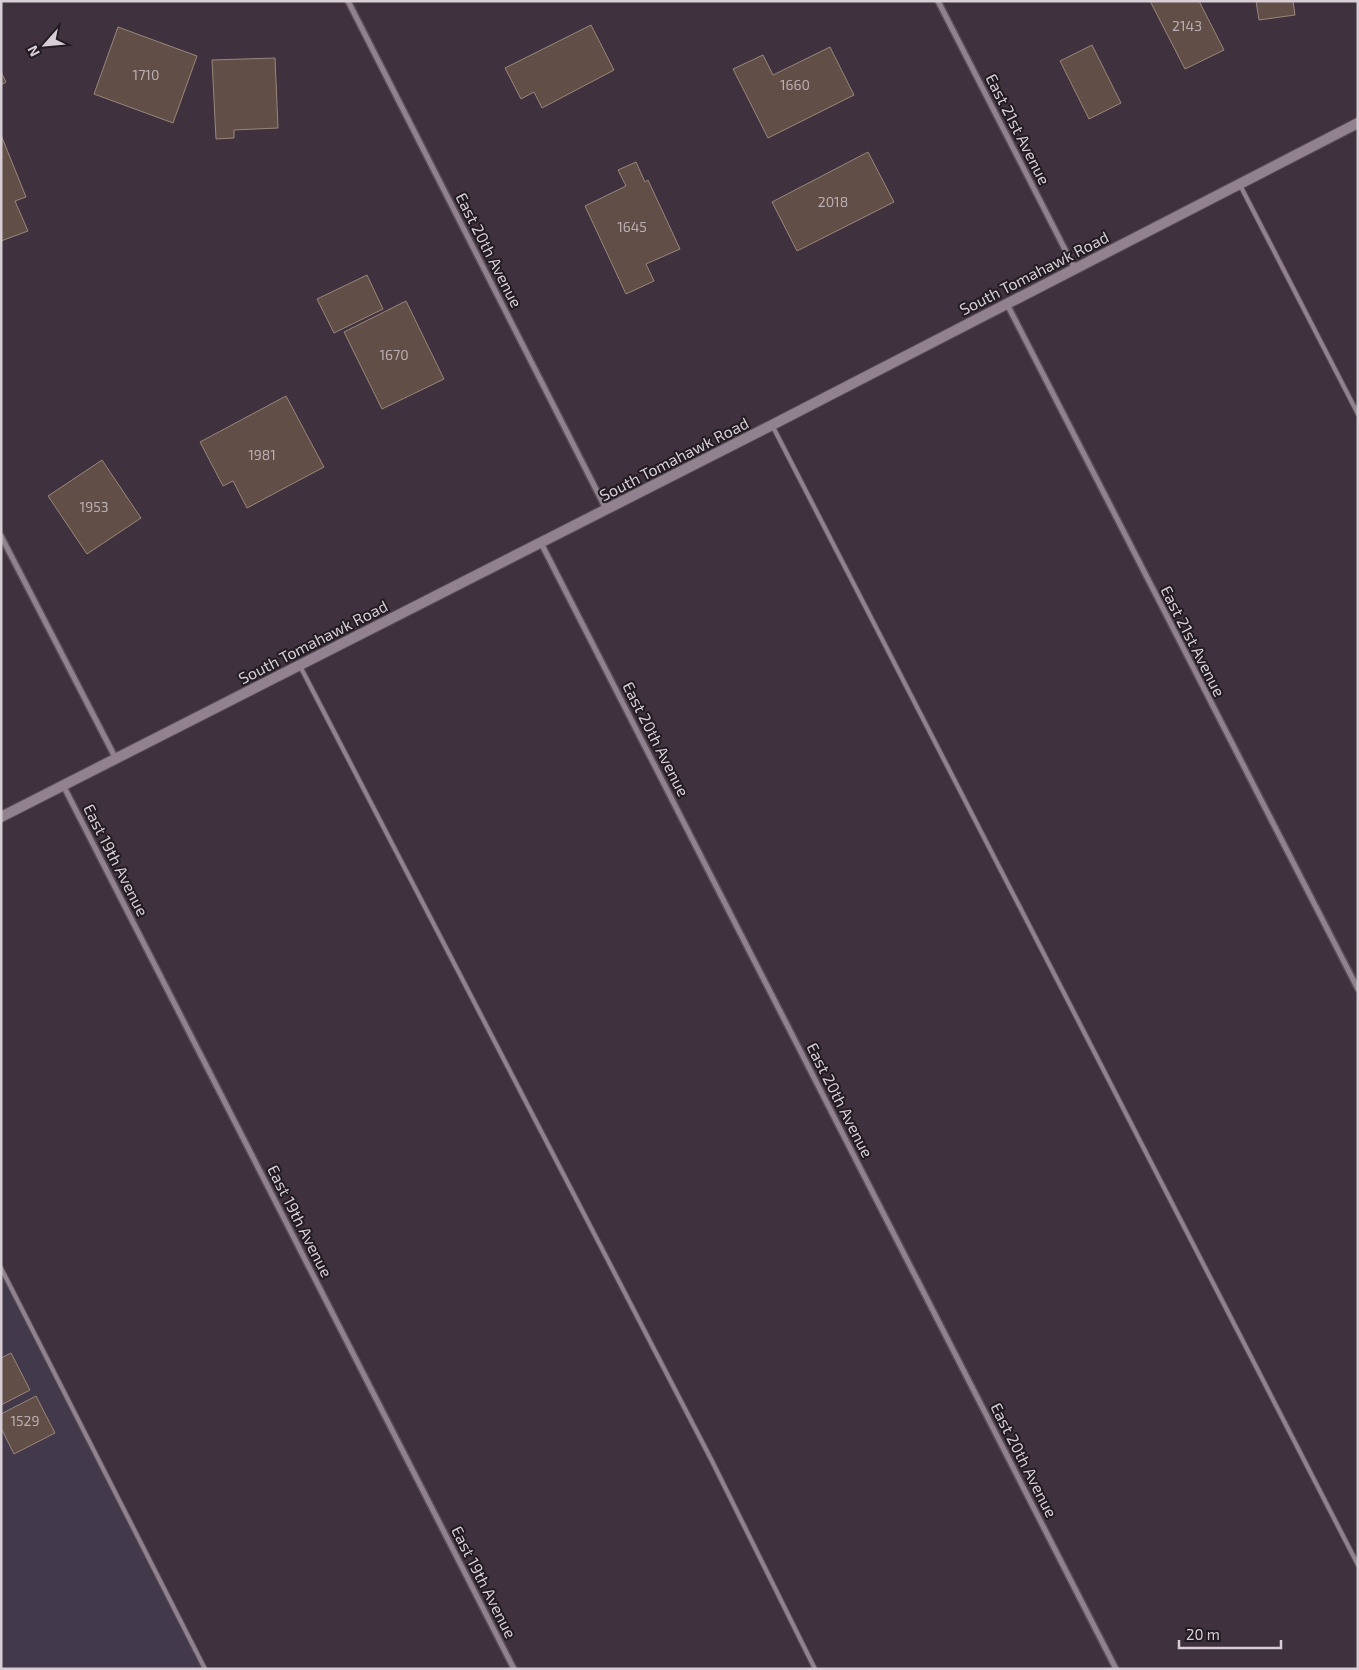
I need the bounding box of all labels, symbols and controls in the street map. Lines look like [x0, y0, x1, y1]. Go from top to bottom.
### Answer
house number: 2143 [1172, 17, 1202, 34]
north arrow [20, 20, 70, 70]
text: N [23, 43, 43, 59]
house number: 1710 [133, 66, 159, 83]
street label: East 21st Avenue [982, 70, 1055, 187]
house number: 1660 [780, 76, 810, 93]
street label: East 20th Avenue [452, 189, 527, 310]
house number: 2018 [818, 193, 848, 210]
house number: 1645 [617, 218, 647, 235]
street label: South Tomahawk Road [956, 227, 1112, 318]
house number: 1670 [379, 346, 409, 363]
street label: South Tomahawk Road [596, 413, 752, 504]
house number: 1981 [248, 446, 276, 463]
house number: 1953 [80, 498, 108, 515]
street label: East 21st Avenue [1157, 582, 1230, 699]
street label: South Tomahawk Road [235, 596, 391, 687]
street label: East 20th Avenue [619, 678, 694, 799]
street label: East 19th Avenue [80, 801, 153, 919]
street label: East 20th Avenue [803, 1039, 878, 1160]
street label: East 19th Avenue [264, 1162, 337, 1280]
street label: East 20th Avenue [987, 1399, 1062, 1520]
house number: 1529 [11, 1412, 39, 1429]
street label: East 19th Avenue [448, 1523, 521, 1641]
scale bar [1179, 1618, 1282, 1650]
text: 20 m [1186, 1625, 1220, 1643]

